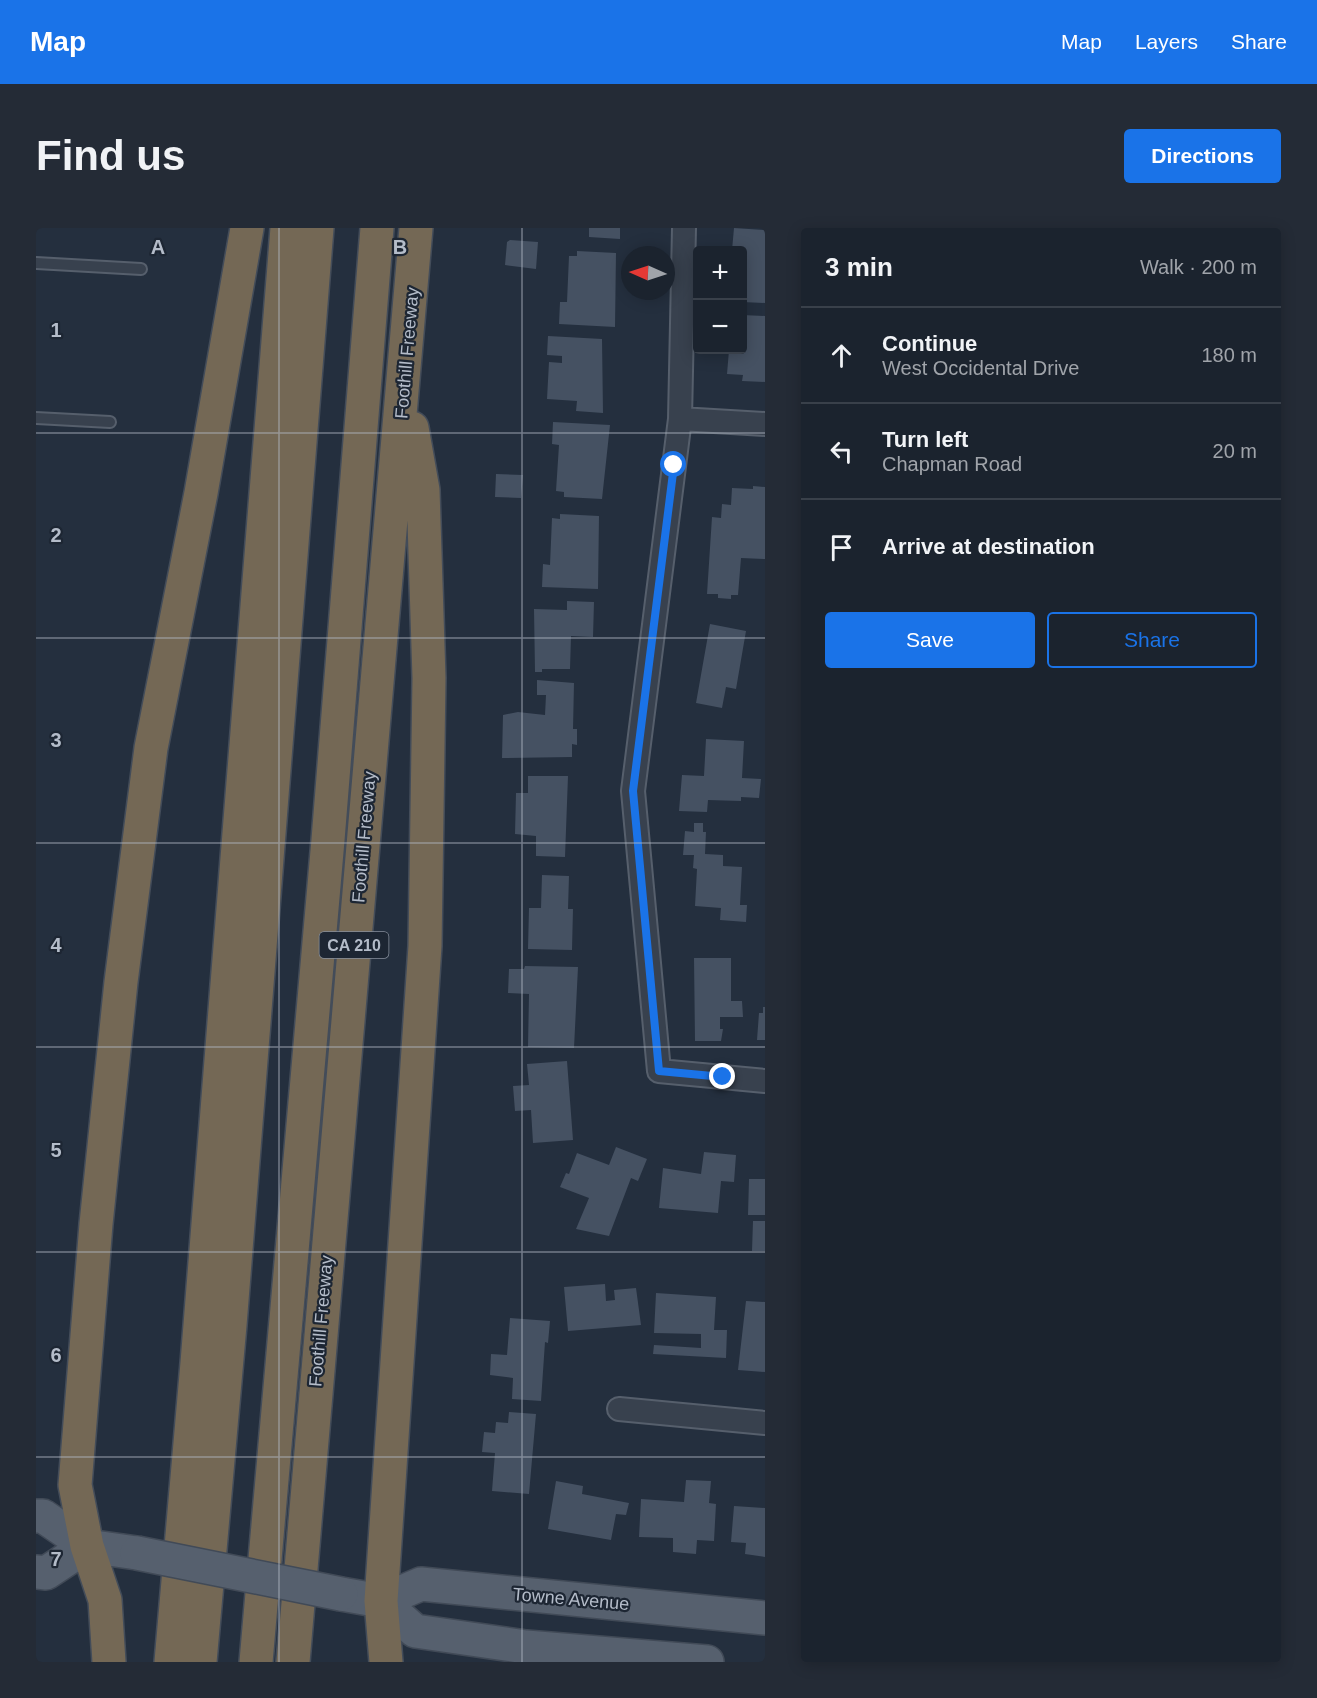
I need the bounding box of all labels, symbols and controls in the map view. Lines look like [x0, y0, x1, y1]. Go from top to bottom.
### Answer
text: Map [30, 26, 86, 57]
text: Map [1061, 30, 1102, 53]
text: Layers [1135, 30, 1198, 53]
text: Share [1231, 30, 1287, 53]
button: Directions [1124, 129, 1281, 183]
text: Find us [36, 132, 185, 179]
text: A [151, 236, 165, 258]
text: B [393, 236, 407, 258]
north arrow [621, 246, 675, 300]
map controls [693, 246, 747, 354]
button: + [693, 246, 747, 300]
text: 3 min [825, 252, 893, 282]
text: Walk · 200 m [1140, 256, 1257, 278]
street label: Foothill Freeway [391, 286, 423, 420]
button: − [693, 300, 747, 354]
text: 1 [50, 319, 62, 341]
text: Continue [882, 331, 977, 356]
icon: ahead [825, 339, 858, 372]
text: 180 m [1201, 344, 1257, 366]
text: West Occidental Drive [882, 357, 1079, 379]
text: Turn left [882, 427, 968, 452]
icon: left [825, 435, 858, 468]
text: 20 m [1213, 440, 1257, 462]
route start [660, 451, 686, 477]
text: Chapman Road [882, 453, 1022, 475]
text: 2 [50, 524, 62, 546]
icon: arrive [825, 531, 858, 564]
text: Arrive at destination [882, 534, 1095, 559]
button: Save [825, 612, 1035, 668]
button: Share [1047, 612, 1257, 668]
text: 3 [50, 729, 62, 751]
street label: Foothill Freeway [348, 770, 380, 904]
road number: CA 210 [320, 932, 388, 958]
text: 4 [50, 934, 62, 956]
route end [709, 1063, 735, 1089]
text: 5 [50, 1139, 62, 1161]
street label: Foothill Freeway [305, 1254, 337, 1388]
text: 6 [50, 1344, 62, 1366]
text: 7 [50, 1548, 62, 1570]
street label: Towne Avenue [512, 1584, 630, 1614]

